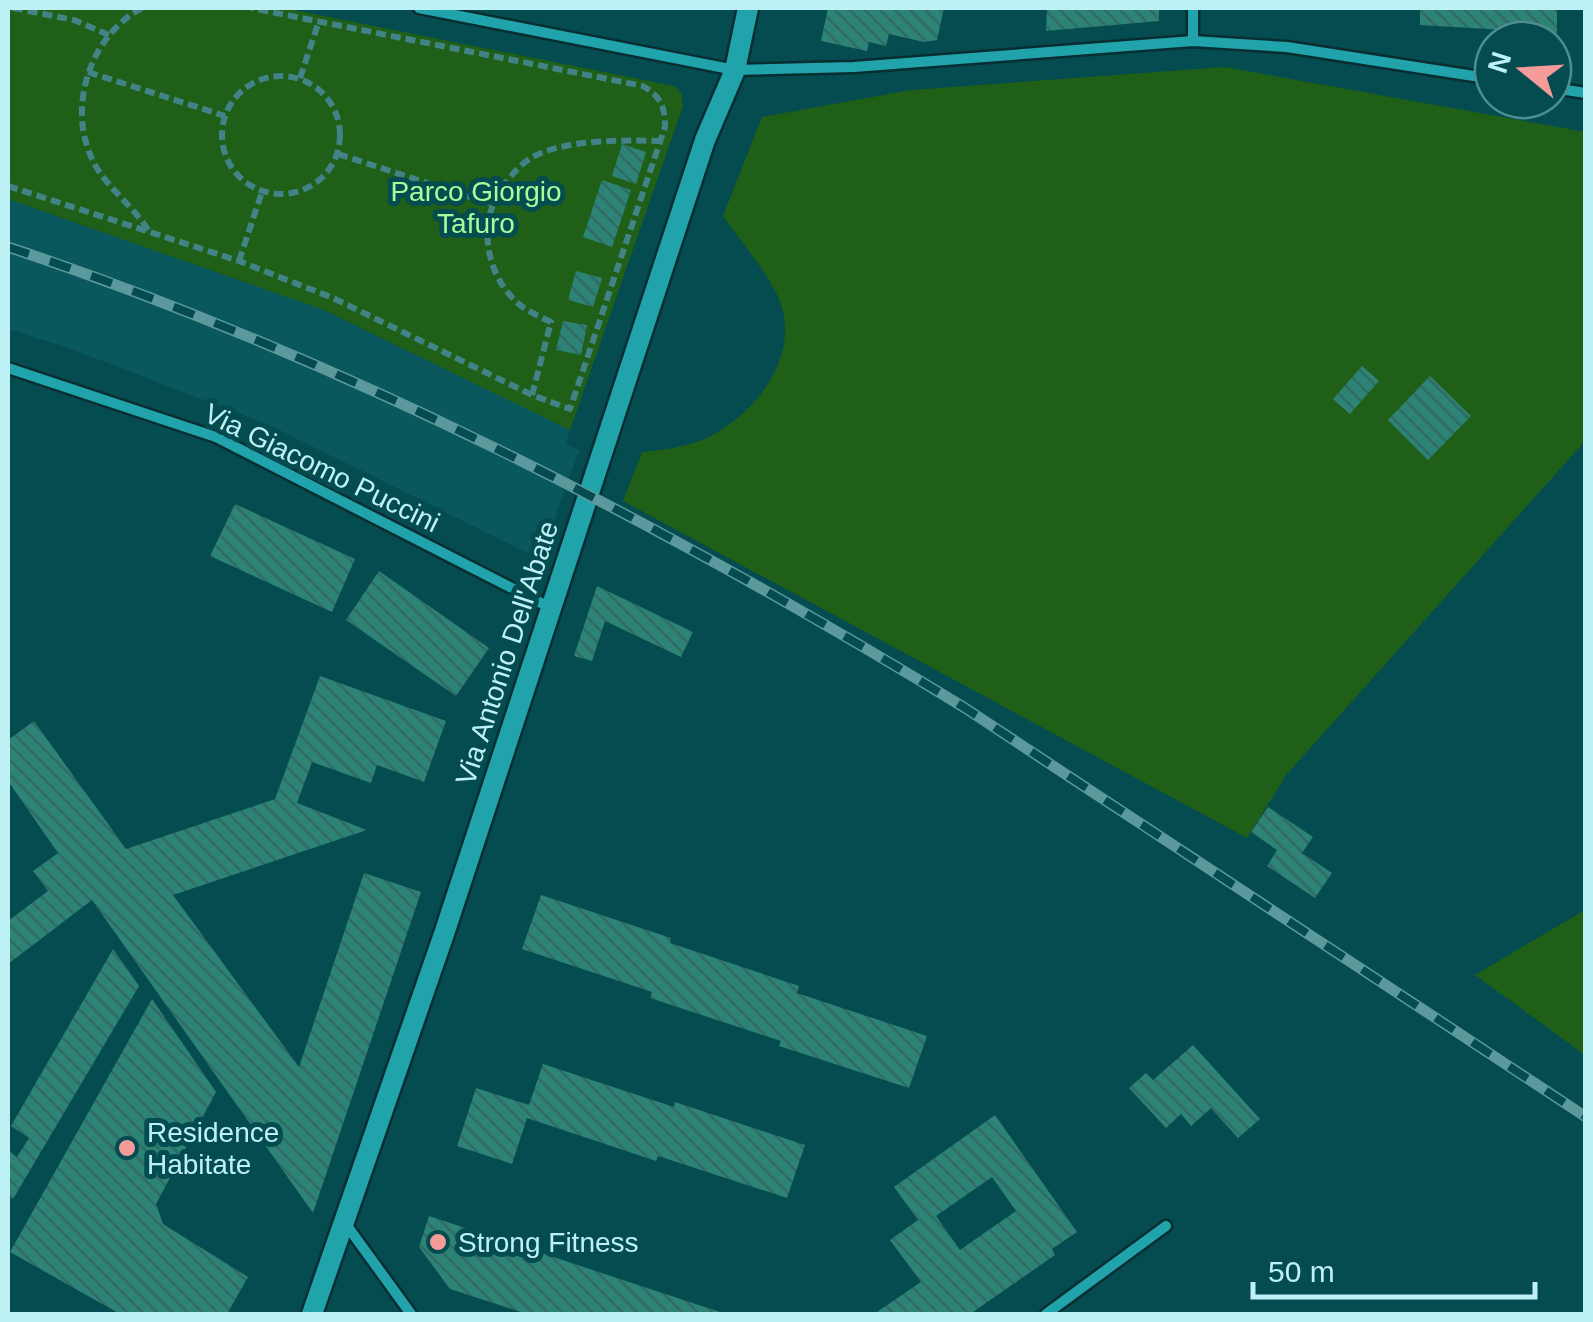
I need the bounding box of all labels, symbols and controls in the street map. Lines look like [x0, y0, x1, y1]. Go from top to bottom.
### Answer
north arrow [1473, 20, 1573, 120]
text: N [1482, 48, 1518, 77]
park label: Parco Giorgio Tafuro [390, 176, 562, 239]
street label: Via Giacomo Puccini [199, 398, 445, 538]
street label: Via Antonio Dell'Abate [450, 517, 564, 789]
place label: Residence Habitate [147, 1117, 279, 1180]
marker: Residence Habitate [116, 1137, 138, 1159]
place label: Strong Fitness [458, 1227, 639, 1258]
marker: Strong Fitness [427, 1231, 449, 1253]
scale bar [1253, 1237, 1536, 1299]
text: 50 m [1268, 1255, 1335, 1288]

